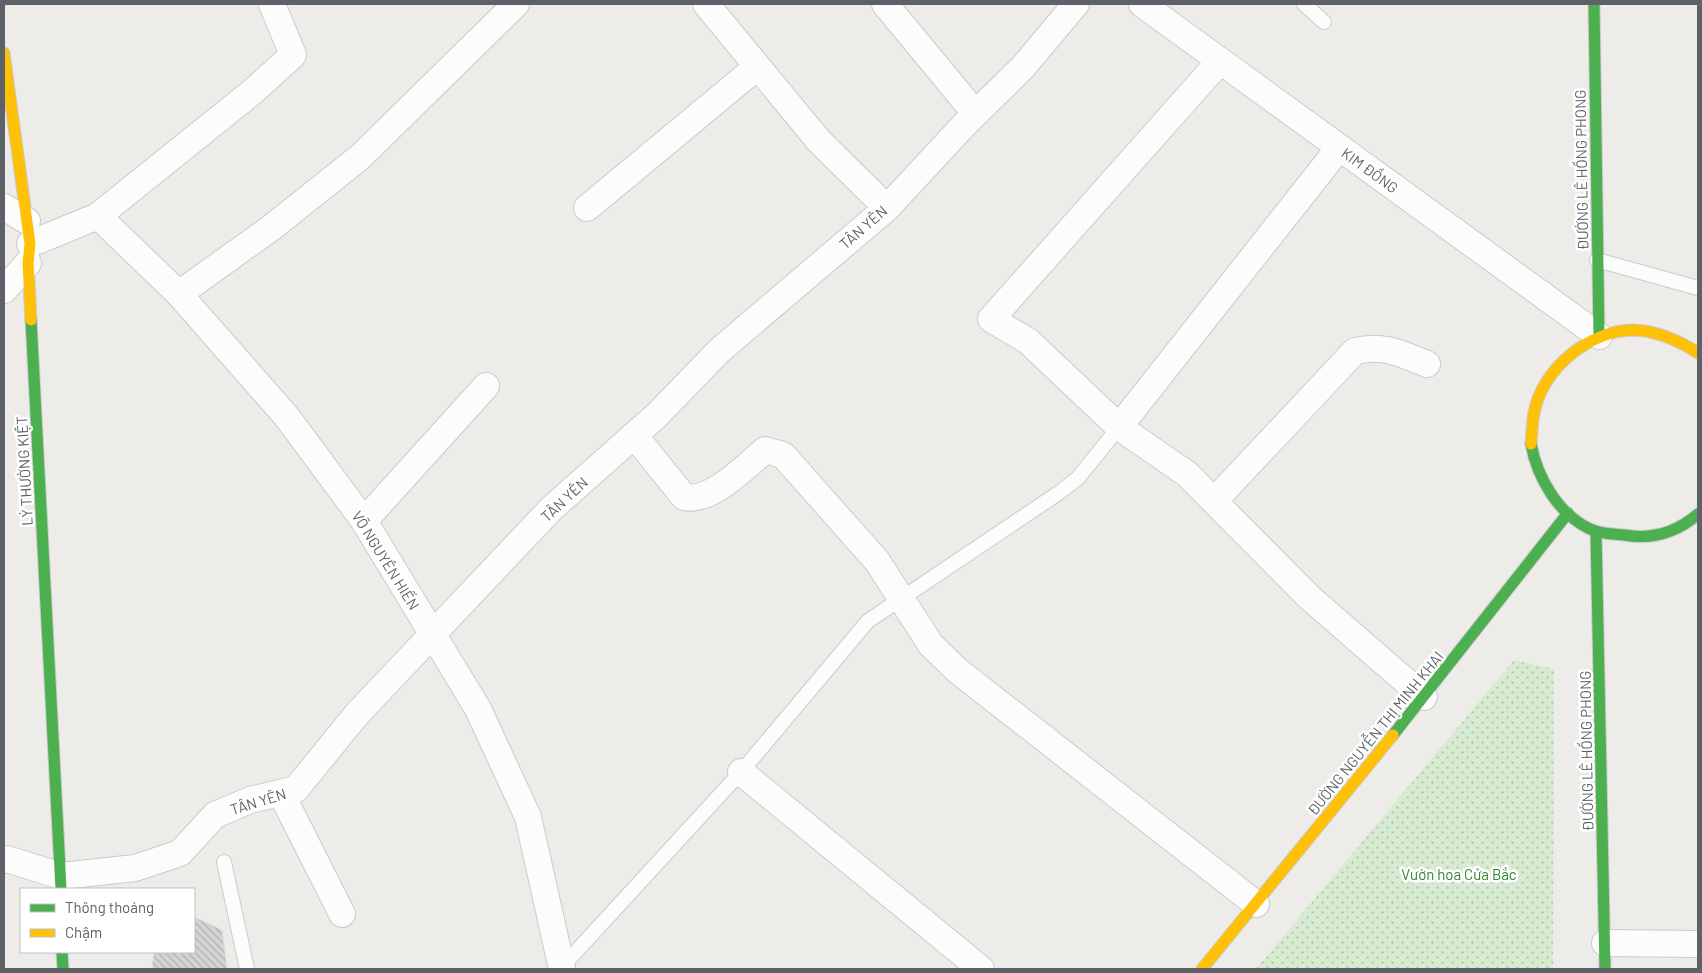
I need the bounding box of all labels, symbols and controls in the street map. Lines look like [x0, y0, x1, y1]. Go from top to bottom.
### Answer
street label: ĐƯỜNG LÊ HỒNG PHONG [1570, 89, 1591, 251]
street label: KIM ĐỒNG [1338, 143, 1402, 197]
street label: TÂN YÊN [835, 201, 891, 253]
street label: LÝ THƯỜNG KIỆT [12, 416, 36, 526]
street label: TÂN YÊN [537, 473, 591, 525]
street label: VÕ NGUYÊN HIẾN [348, 507, 424, 613]
street label: ĐƯỜNG NGUYỄN THỊ MINH KHAI [1302, 647, 1447, 819]
street label: ĐƯỜNG LÊ HỒNG PHONG [1575, 670, 1596, 832]
street label: TÂN YÊN [228, 784, 288, 818]
park label: Vườn hoa Cửa Bắc [1401, 865, 1517, 883]
legend [20, 888, 195, 953]
text: Thông thoáng [65, 898, 154, 916]
text: Chậm [65, 923, 102, 941]

